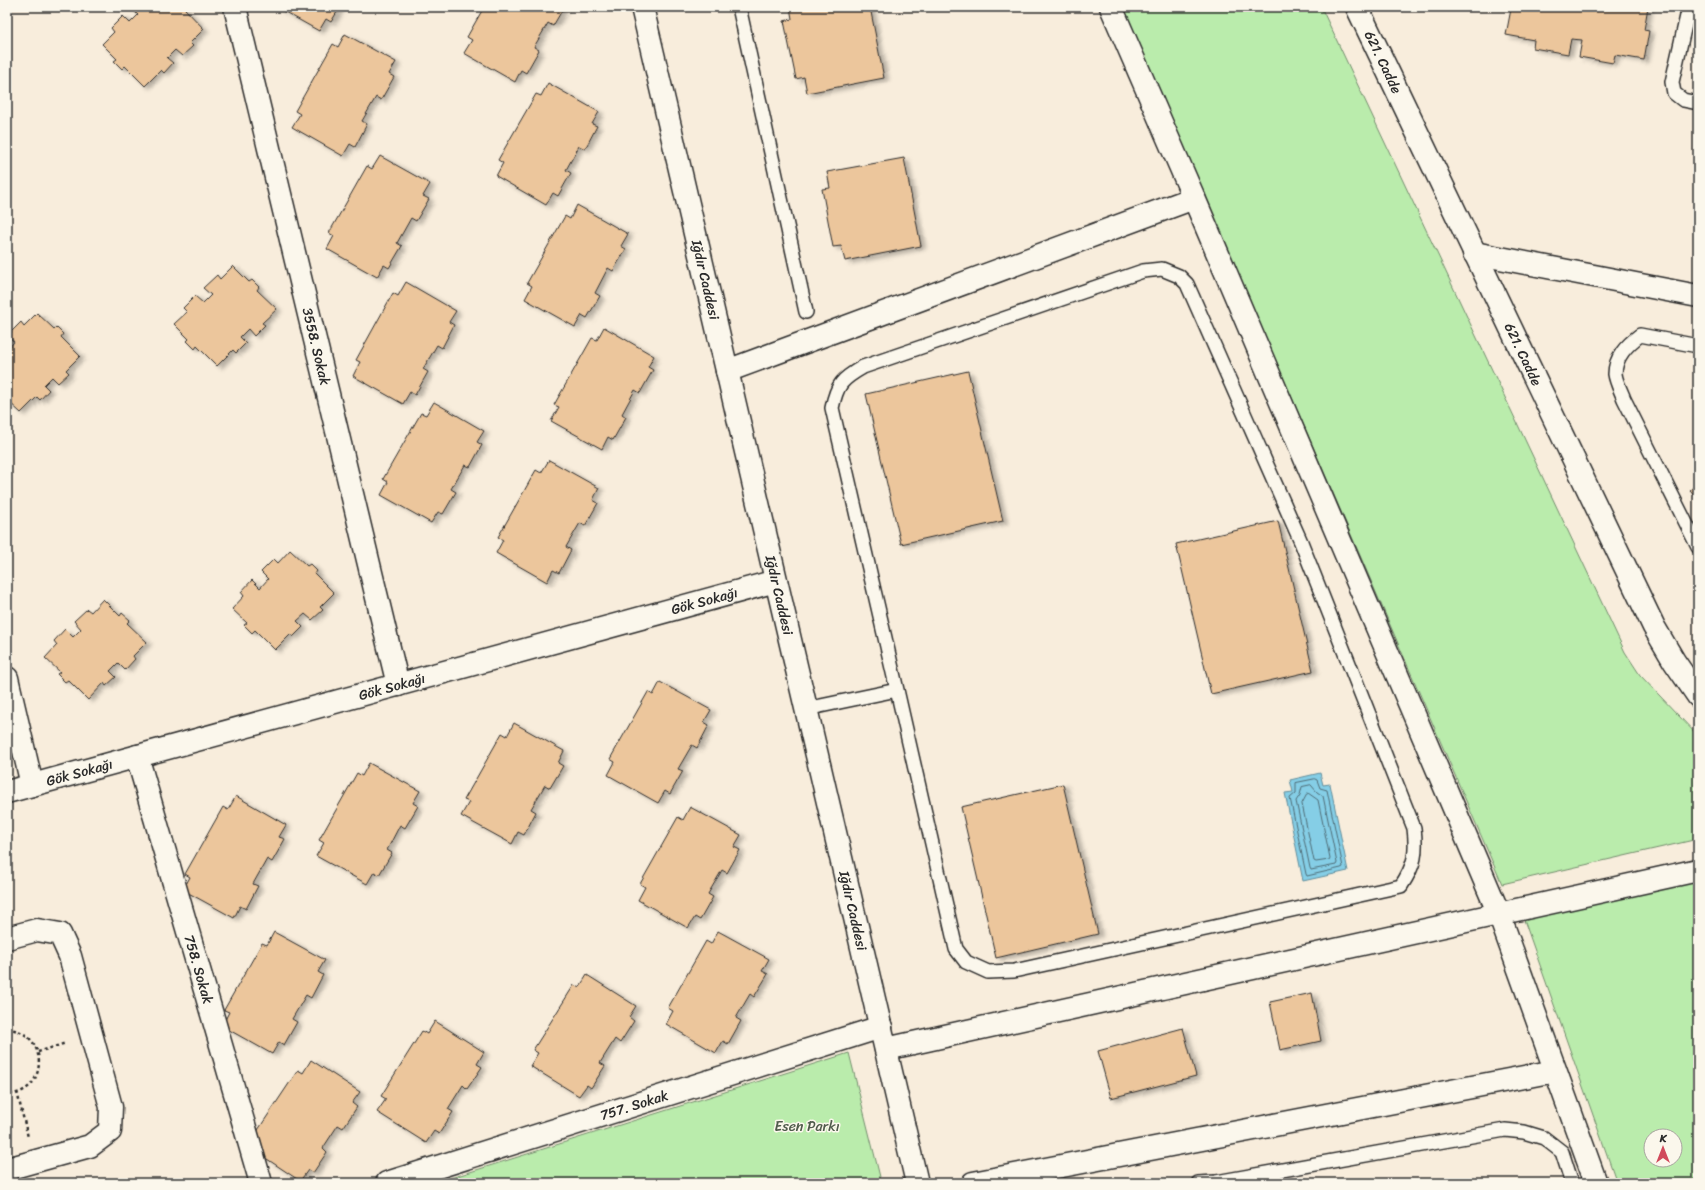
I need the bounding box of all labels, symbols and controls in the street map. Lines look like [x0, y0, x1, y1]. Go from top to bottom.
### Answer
street label: 621. Cadde [1357, 26, 1409, 98]
street label: Iğdır Caddesi [684, 236, 727, 323]
street label: 3558. Sokak [295, 305, 338, 388]
street label: 621. Cadde [1497, 318, 1549, 390]
street label: Iğdır Caddesi [758, 552, 801, 639]
street label: Gök Sokağı [668, 580, 741, 622]
street label: Gök Sokağı [356, 665, 428, 708]
street label: Gök Sokağı [43, 751, 116, 793]
street label: Iğdır Caddesi [832, 867, 875, 954]
street label: 758. Sokak [177, 932, 221, 1007]
street label: 757. Sokak [597, 1082, 672, 1128]
park label: Esen Parkı [774, 1114, 840, 1139]
north arrow [1643, 1128, 1683, 1168]
text: K [1659, 1129, 1668, 1148]

